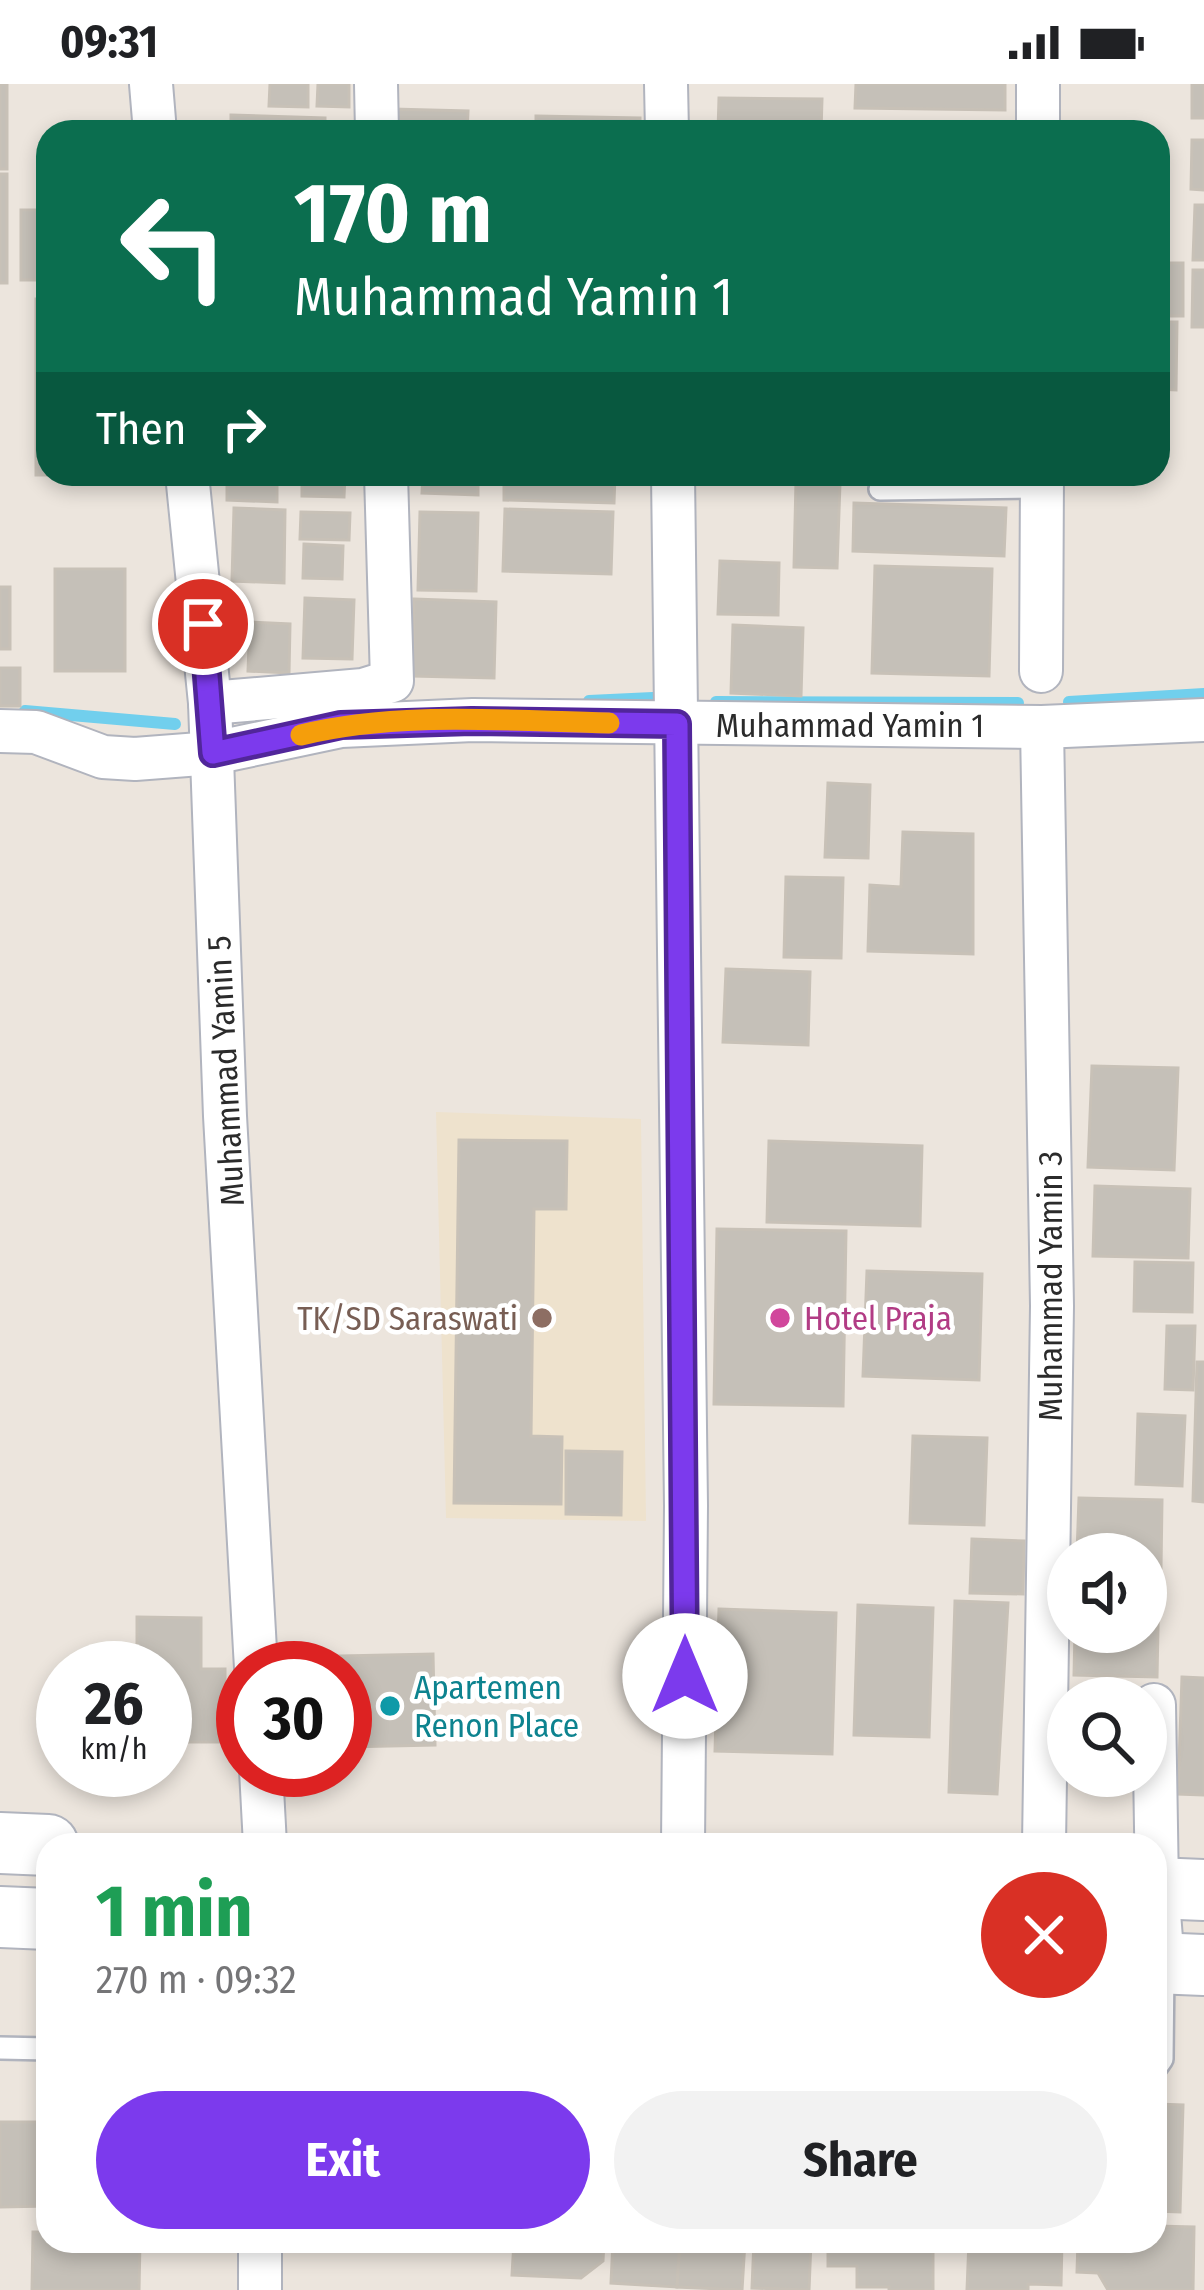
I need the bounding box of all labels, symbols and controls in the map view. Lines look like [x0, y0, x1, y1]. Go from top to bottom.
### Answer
text: 09:31 [60, 15, 158, 69]
text: 170 m [294, 163, 492, 264]
icon: left [96, 168, 252, 324]
text: Muhammad Yamin 1 [294, 265, 733, 329]
icon: right [211, 396, 277, 462]
text: Then [96, 402, 187, 456]
pin [152, 573, 254, 675]
icon: arrive [170, 591, 236, 657]
street label: Muhammad Yamin 1 [716, 706, 984, 746]
street label: Muhammad Yamin 5 [199, 935, 253, 1207]
street label: Muhammad Yamin 3 [1031, 1151, 1071, 1421]
place label: TK/SD Saraswati [297, 1299, 518, 1339]
place label: Hotel Praja [804, 1299, 952, 1339]
marker: TK/SD Saraswati [529, 1305, 555, 1331]
marker: Hotel Praja [767, 1305, 793, 1331]
map controls [1047, 1533, 1167, 1797]
button: sound [1047, 1533, 1167, 1653]
position arrow [622, 1613, 748, 1739]
speed limit sign: 30 [216, 1641, 372, 1797]
text: 26 [84, 1668, 144, 1740]
place label: Apartemen Renon Place [414, 1668, 579, 1746]
button: search [1047, 1677, 1167, 1797]
marker: Apartemen Renon Place [377, 1693, 403, 1719]
text: km/h [81, 1731, 147, 1767]
text: 1 min [96, 1869, 253, 1955]
button: close [981, 1872, 1107, 1998]
text: 270 m · 09:32 [96, 1957, 296, 2003]
button: Exit [96, 2091, 590, 2229]
button: Share [614, 2091, 1107, 2229]

